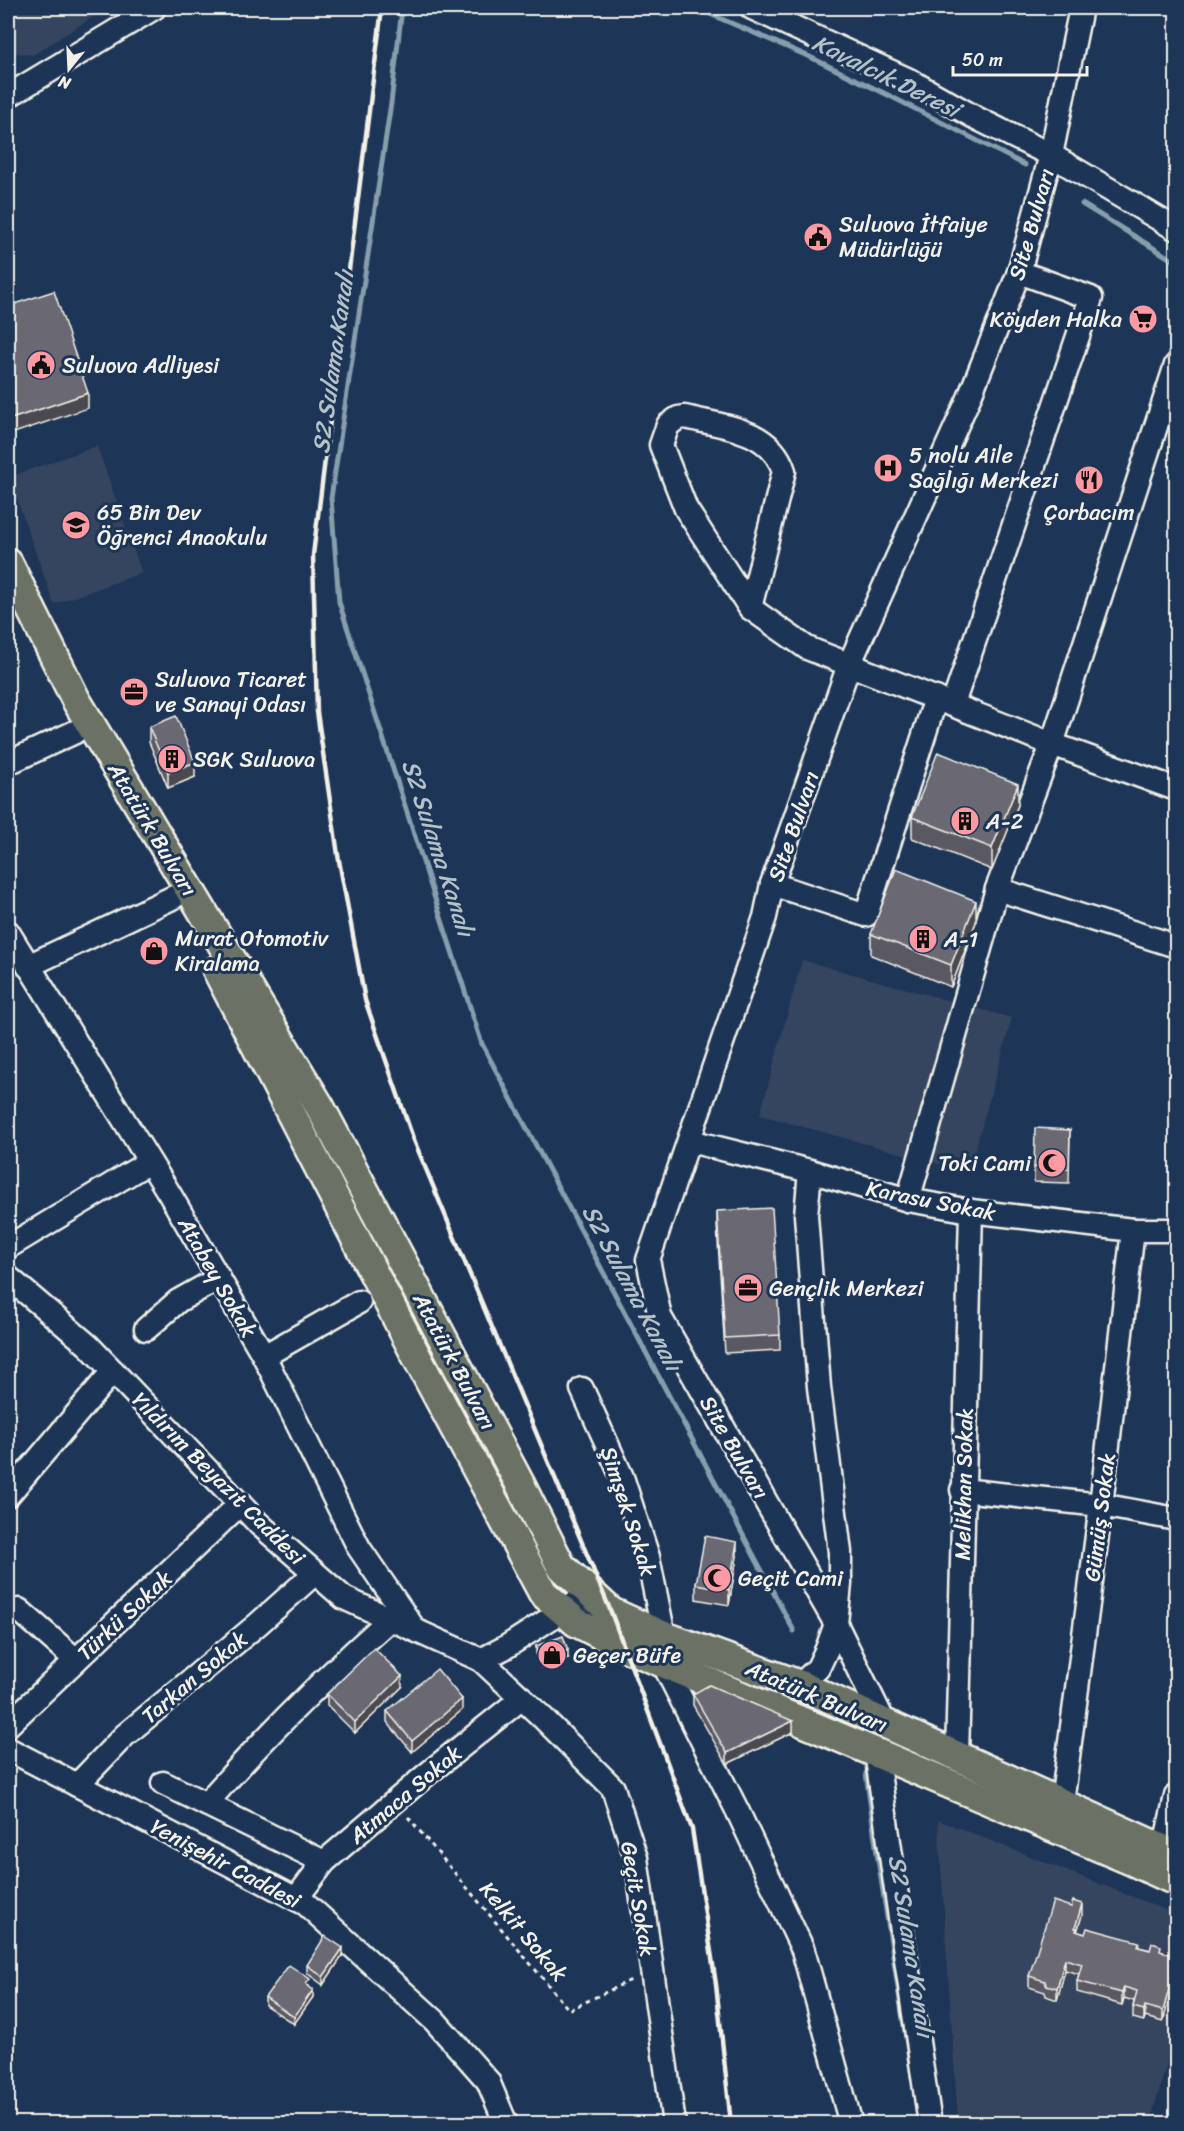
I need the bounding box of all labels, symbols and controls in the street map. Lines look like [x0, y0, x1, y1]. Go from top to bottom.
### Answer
water label: Kavalcık Deresi [805, 22, 971, 132]
north arrow [39, 39, 99, 99]
scale bar [953, 39, 1086, 77]
text: 50 m [962, 44, 1003, 76]
text: N [54, 67, 75, 99]
street label: Site Bulvarı [997, 163, 1066, 285]
place label: Suluova İtfaiye Müdürlüğü [839, 205, 988, 269]
public building icon: Suluova İtfaiye Müdürlüğü [802, 221, 834, 253]
water label: S2 Sulama Kanalı [299, 266, 367, 456]
place label: Köyden Halka [990, 300, 1122, 339]
supermarket icon: Köyden Halka [1127, 303, 1159, 335]
place label: Suluova Adliyesi [62, 346, 220, 385]
public building icon: Suluova Adliyesi [25, 349, 57, 381]
place label: 5 nolu Aile Sağlığı Merkezi [909, 436, 1059, 500]
hospital icon: 5 nolu Aile Sağlığı Merkezi [872, 452, 904, 484]
restaurant icon: Çorbacım [1073, 464, 1105, 496]
place label: 65 Bin Dev Öğrenci Anaokulu [97, 493, 268, 557]
place label: Çorbacım [1044, 493, 1134, 532]
school or university icon: 65 Bin Dev Öğrenci Anaokulu [60, 509, 92, 541]
place label: Suluova Ticaret ve Sanayi Odası [155, 660, 307, 724]
office icon: Suluova Ticaret ve Sanayi Odası [118, 676, 150, 708]
place label: SGK Suluova [193, 740, 315, 779]
building icon: SGK Suluova [156, 743, 188, 775]
street label: Atatürk Bulvarı [96, 754, 208, 904]
water label: S2 Sulama Kanalı [390, 754, 487, 944]
street label: Site Bulvarı [756, 765, 831, 887]
place label: A-2 [985, 802, 1024, 841]
building icon: A-2 [949, 805, 981, 837]
place label: Murat Otomotiv Kiralama [175, 919, 329, 983]
place label: A-1 [943, 920, 978, 959]
building icon: A-1 [907, 923, 939, 955]
shop icon: Murat Otomotiv Kiralama [138, 935, 170, 967]
place label: Toki Cami [938, 1144, 1032, 1183]
mosque icon: Toki Cami [1036, 1147, 1068, 1179]
street label: Karasu Sokak [863, 1169, 999, 1232]
water label: S2 Sulama Kanalı [570, 1197, 695, 1381]
street label: Atabey Sokak [167, 1209, 268, 1345]
place label: Gençlik Merkezi [769, 1269, 925, 1308]
office icon: Gençlik Merkezi [732, 1272, 764, 1304]
street label: Atatürk Bulvarı [401, 1284, 507, 1437]
street label: Yıldırım Beyazıt Caddesi [122, 1382, 316, 1575]
street label: Site Bulvarı [689, 1388, 780, 1507]
street label: Melikhan Sokak [943, 1407, 984, 1561]
street label: Şimşek Sokak [589, 1441, 668, 1582]
street label: Gümüş Sokak [1072, 1450, 1127, 1584]
place label: Geçit Cami [738, 1559, 844, 1598]
street label: Türkü Sokak [67, 1560, 182, 1670]
mosque icon: Geçit Cami [701, 1562, 733, 1594]
street label: Tarkan Sokak [132, 1621, 257, 1734]
place label: Geçer Büfe [573, 1636, 681, 1675]
shop icon: Geçer Büfe [536, 1639, 568, 1671]
street label: Atatürk Bulvarı [739, 1649, 894, 1744]
street label: Atmaca Sokak [339, 1735, 471, 1855]
street label: Yenişehir Caddesi [143, 1807, 309, 1920]
street label: Geçit Sokak [609, 1838, 668, 1960]
water label: S2 Sulama Kanalı [876, 1852, 946, 2042]
street label: Kelkit Sokak [469, 1872, 578, 1991]

